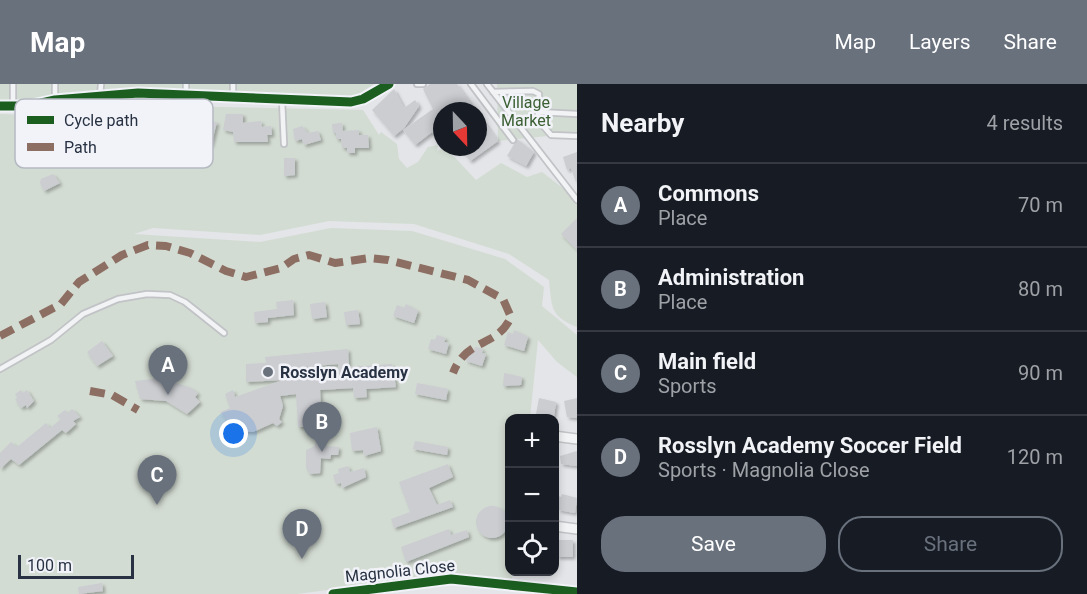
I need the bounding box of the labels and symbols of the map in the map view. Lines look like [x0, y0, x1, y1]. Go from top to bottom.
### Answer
park label: Village Market [501, 93, 551, 130]
legend [15, 99, 213, 168]
north arrow [433, 102, 487, 156]
text: Cycle path [64, 111, 138, 130]
text: Path [64, 138, 97, 157]
pin: A [148, 346, 188, 395]
place label: Rosslyn Academy [280, 363, 409, 382]
marker: Rosslyn Academy [261, 365, 275, 379]
pin: B [302, 402, 342, 452]
your location [219, 419, 248, 448]
pin: C [138, 456, 176, 505]
pin: D [282, 510, 322, 559]
scale bar [18, 552, 134, 580]
street label: Magnolia Close [344, 556, 456, 586]

